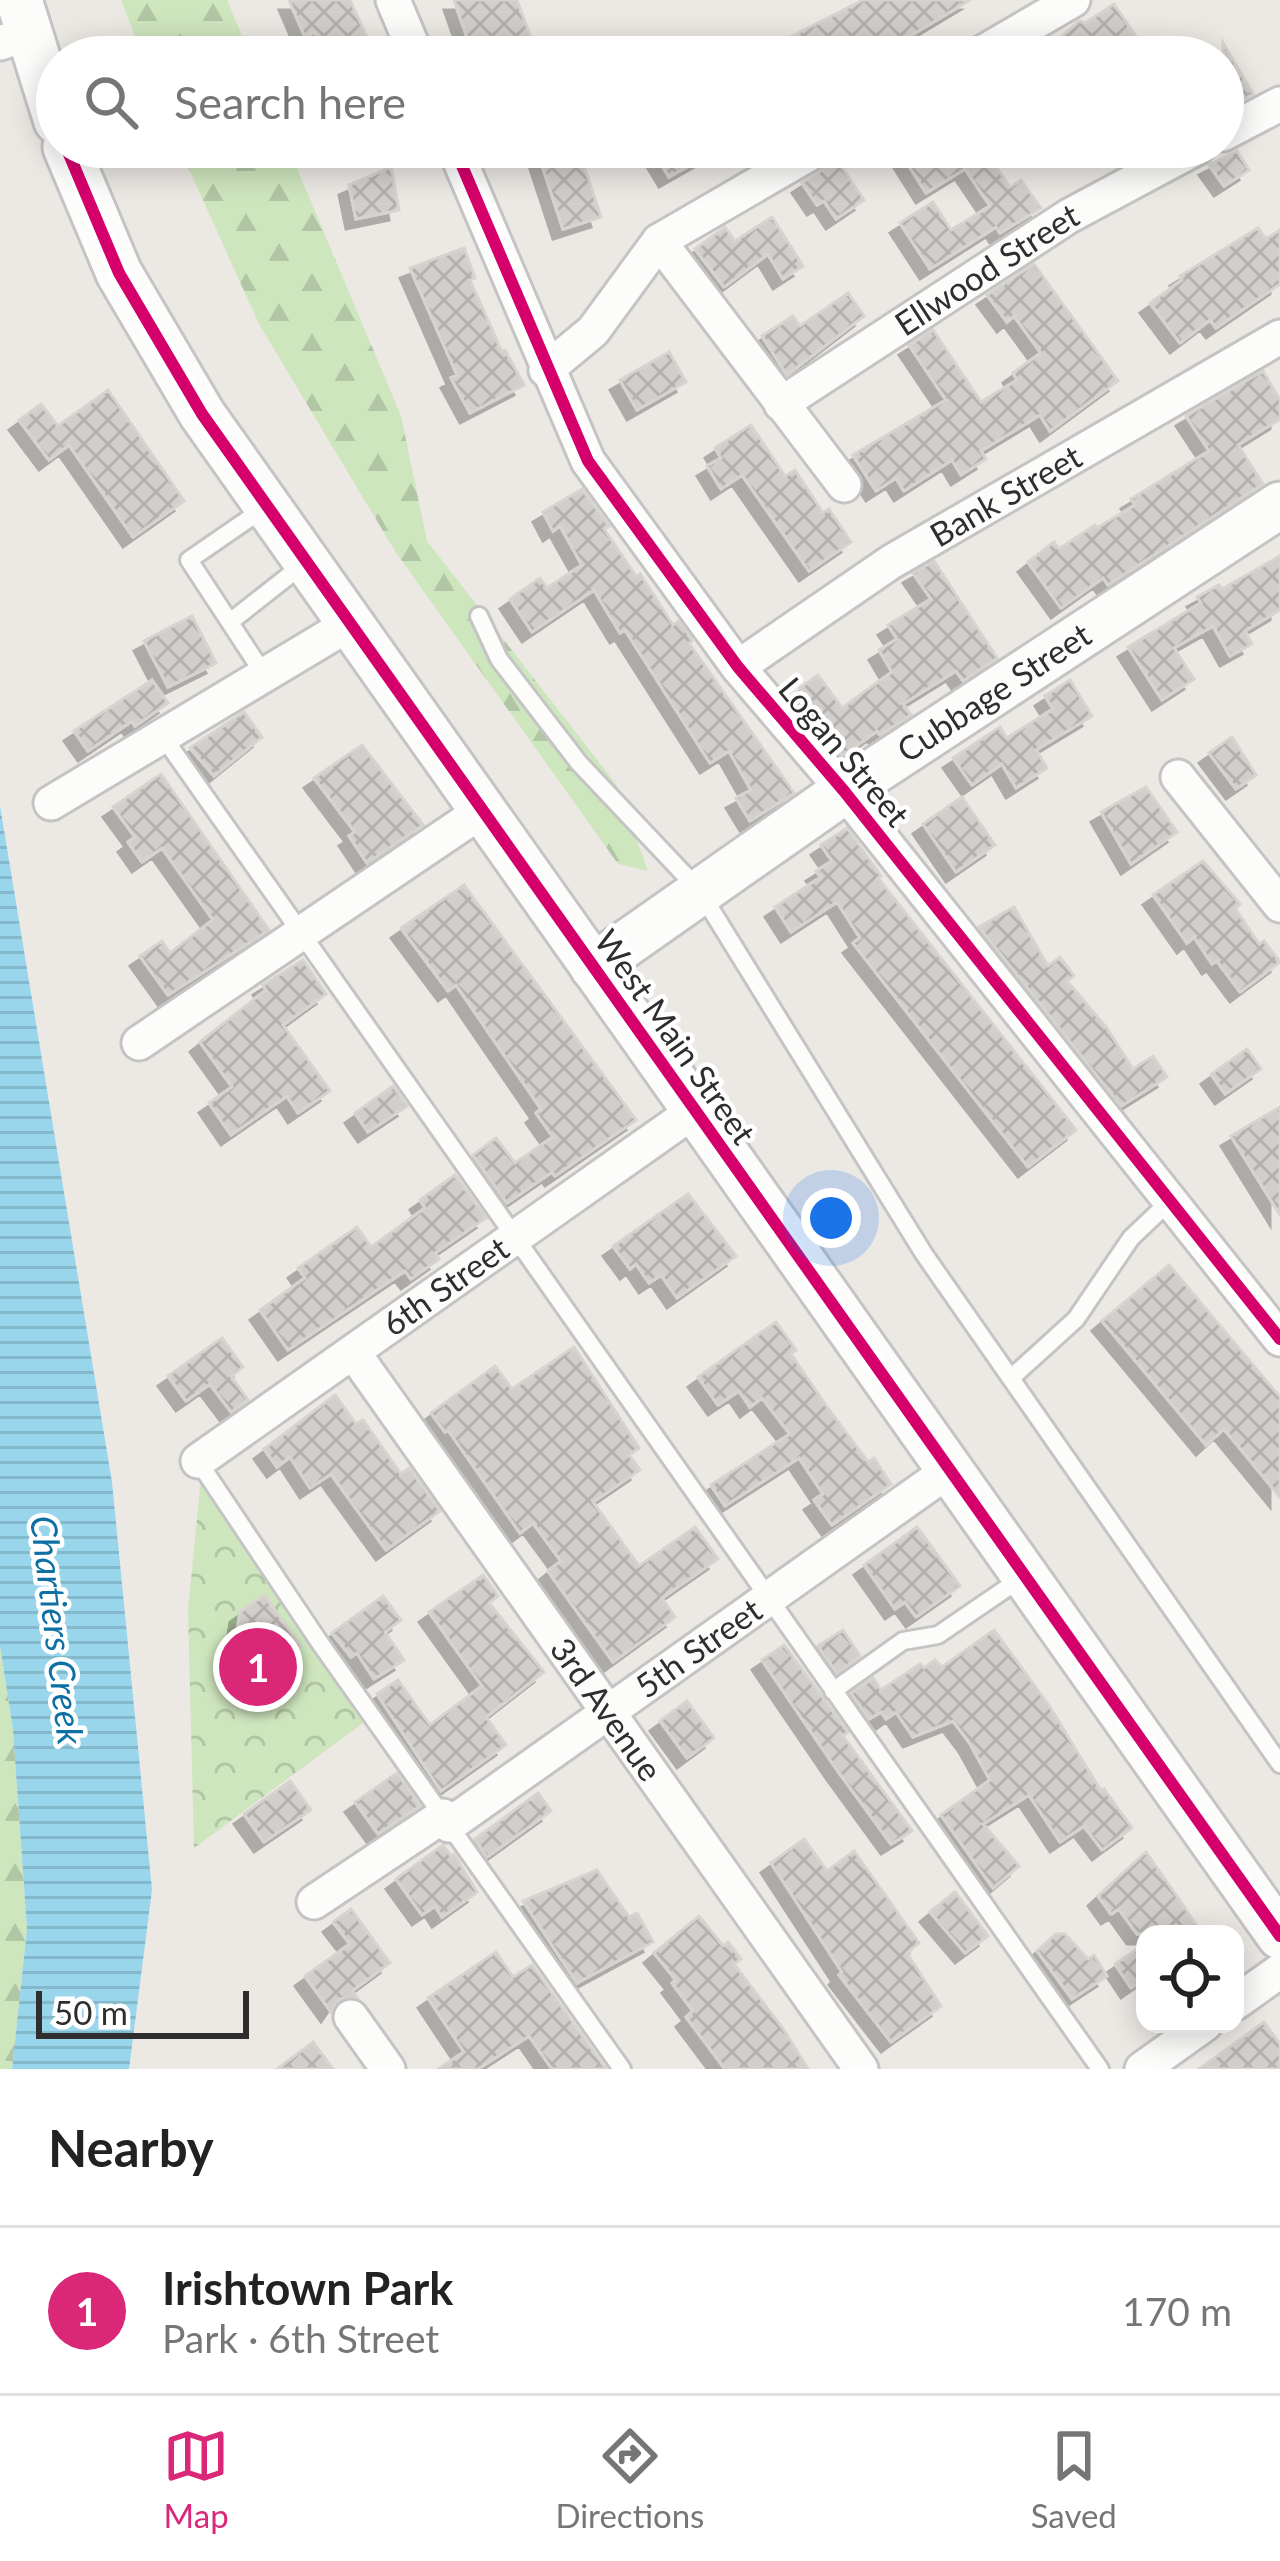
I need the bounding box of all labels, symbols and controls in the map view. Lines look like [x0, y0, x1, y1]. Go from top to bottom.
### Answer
search box [36, 36, 1244, 168]
icon: search [78, 69, 144, 135]
text: Search here [174, 75, 406, 129]
street label: Ellwood Street [887, 194, 1085, 343]
street label: Bank Street [922, 435, 1088, 554]
street label: Cubbage Street [889, 614, 1098, 770]
street label: Logan Street [771, 669, 919, 834]
street label: West Main Street [587, 922, 765, 1151]
your location [801, 1188, 861, 1248]
street label: 6th Street [374, 1227, 516, 1344]
water label: Chartiers Creek [22, 1513, 94, 1748]
street label: 5th Street [627, 1589, 769, 1705]
pin: 1 [219, 1622, 297, 1712]
street label: 3rd Avenue [543, 1630, 671, 1788]
map controls [1136, 1925, 1244, 2033]
button: locate [1136, 1925, 1244, 2033]
scale bar [36, 1985, 249, 2038]
text: 50 m [54, 1992, 128, 2032]
text: Nearby [48, 2117, 214, 2178]
text: Irishtown Park [162, 2261, 453, 2315]
text: 1 [76, 2288, 98, 2334]
text: 170 m [1122, 2288, 1232, 2334]
text: Park · 6th Street [162, 2315, 439, 2361]
tab: Map [163, 2423, 229, 2535]
tab: Directions [555, 2423, 704, 2535]
tab: Saved [1031, 2423, 1117, 2535]

